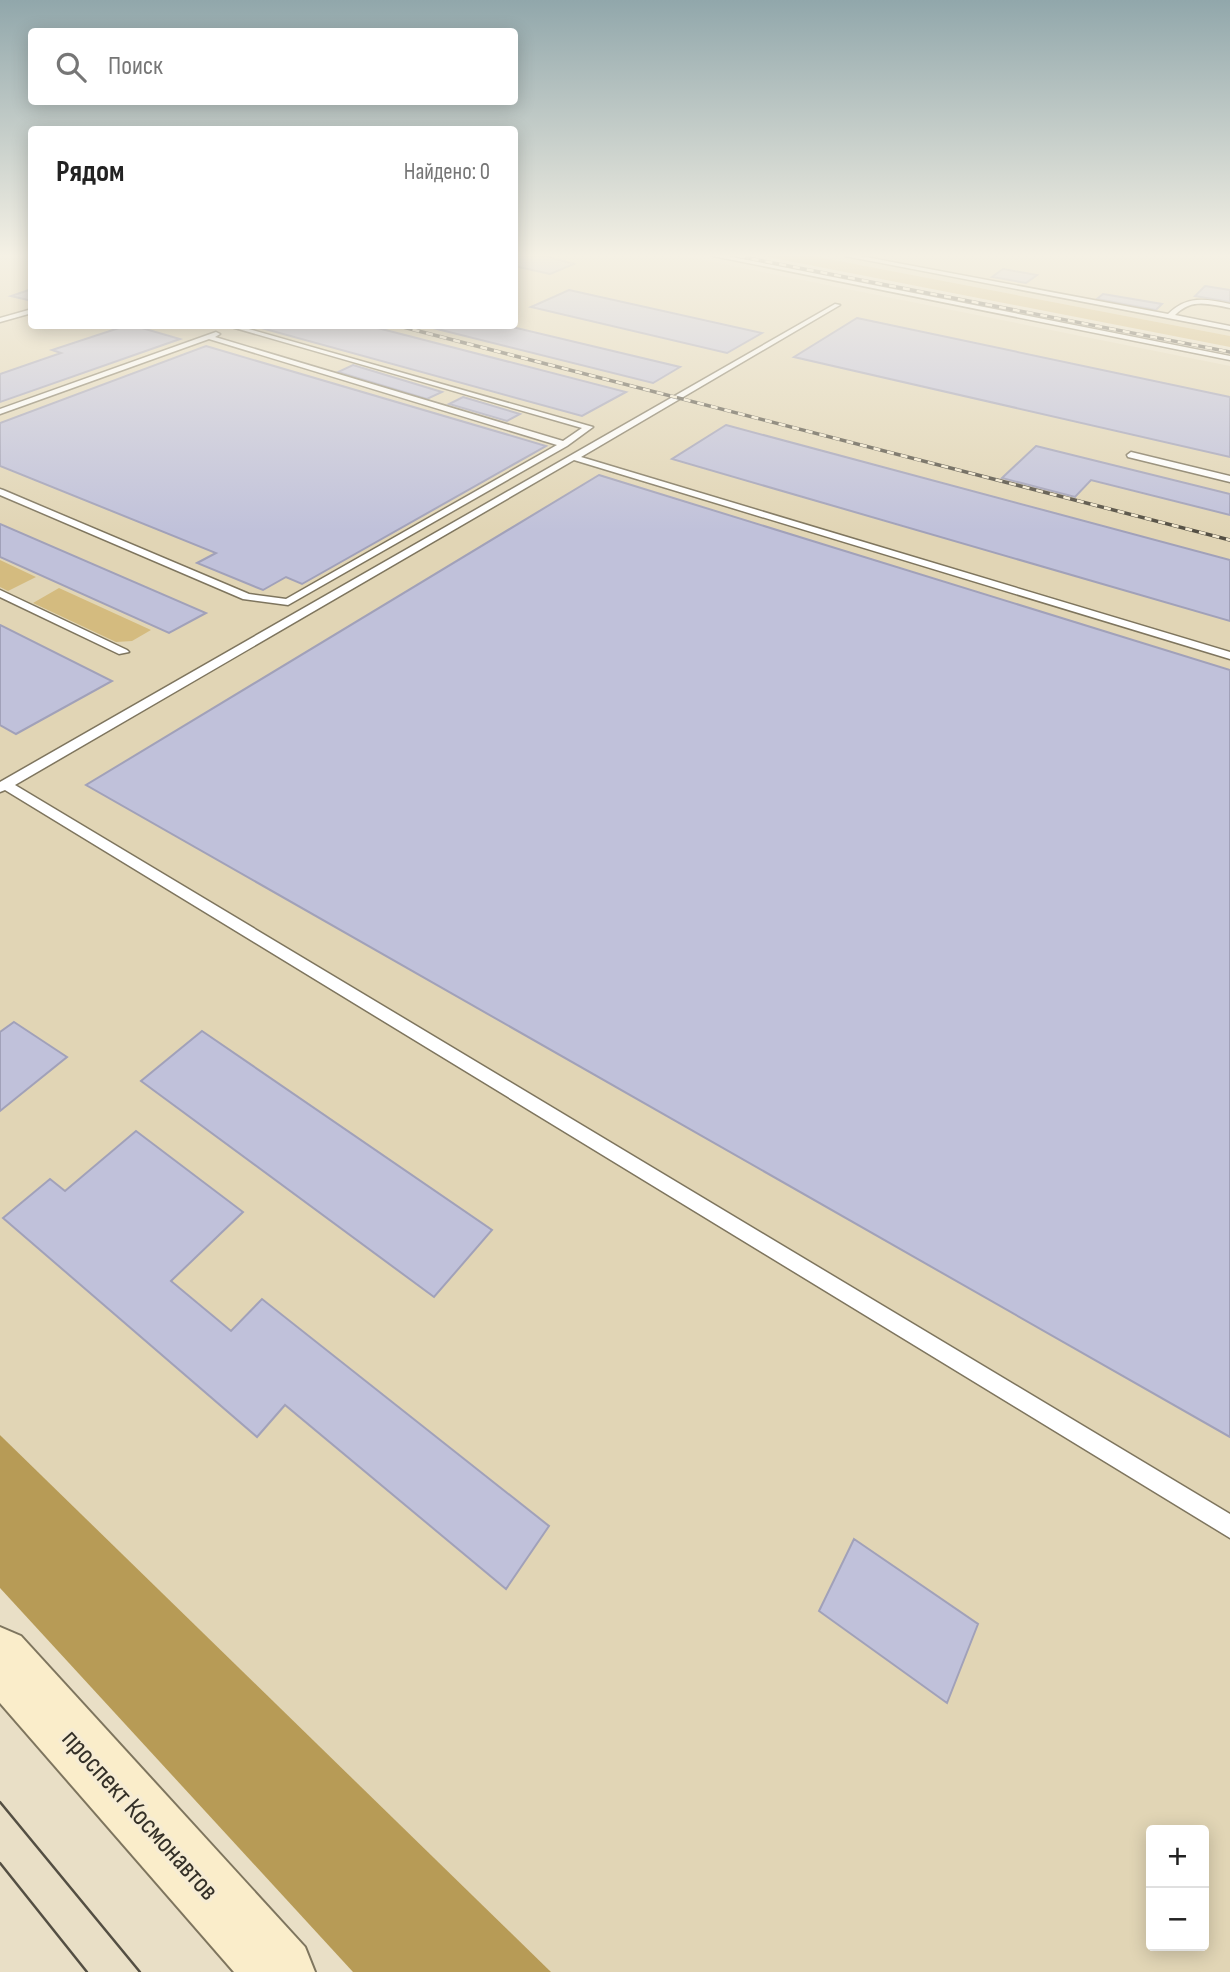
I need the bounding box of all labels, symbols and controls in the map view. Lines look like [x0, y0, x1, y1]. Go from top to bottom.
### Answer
search box [28, 28, 518, 105]
icon: search [52, 48, 90, 86]
text: Поиск [108, 51, 163, 82]
text: Рядом [56, 154, 124, 190]
text: Найдено: 0 [404, 158, 490, 186]
street label: проспект Космонавтов [55, 1723, 225, 1907]
map controls [1146, 1825, 1209, 1951]
button: + [1146, 1825, 1209, 1888]
button: − [1146, 1888, 1209, 1951]

